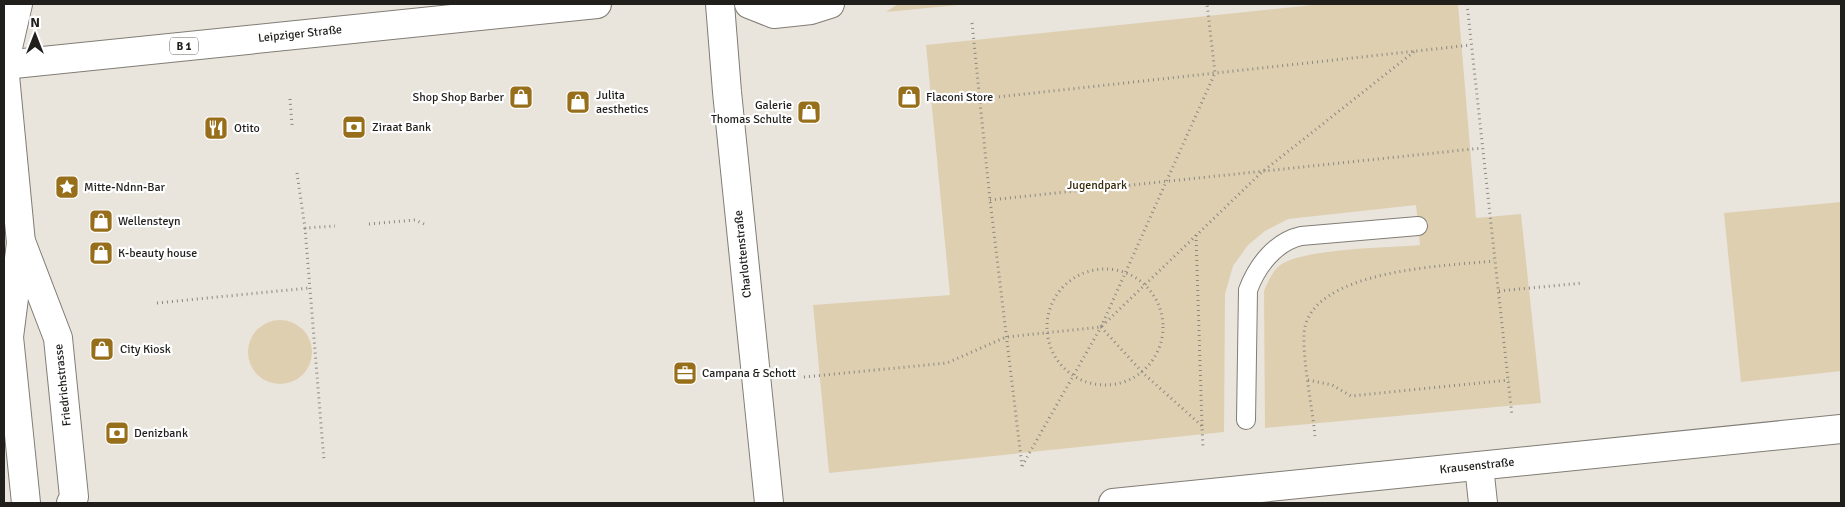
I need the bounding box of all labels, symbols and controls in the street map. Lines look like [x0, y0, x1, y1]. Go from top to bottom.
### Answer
north arrow [10, 10, 60, 60]
text: N [30, 14, 40, 31]
street label: Leipziger Straße [257, 22, 343, 46]
road number: B 1 [170, 37, 198, 54]
shop icon: Shop Shop Barber [508, 84, 534, 110]
shop icon: Flaconi Store [896, 84, 922, 110]
place label: Julita aesthetics [596, 88, 649, 117]
shop icon: Julita aesthetics [565, 89, 591, 115]
place label: Shop Shop Barber [413, 90, 505, 105]
place label: Flaconi Store [926, 90, 993, 105]
place label: Galerie Thomas Schulte [711, 98, 792, 127]
shop icon: Galerie Thomas Schulte [796, 99, 822, 125]
bank icon: Ziraat Bank [341, 114, 367, 140]
restaurant icon: Otito [203, 115, 229, 141]
place label: Ziraat Bank [372, 120, 431, 135]
place label: Otito [234, 121, 260, 136]
place icon: Mitte-Ndnn-Bar [54, 174, 80, 200]
park label: Jugendpark [1067, 178, 1127, 193]
place label: Mitte-Ndnn-Bar [84, 180, 166, 195]
shop icon: Wellensteyn [88, 208, 114, 234]
street label: Charlottenstraße [731, 209, 755, 299]
place label: Wellensteyn [118, 214, 180, 229]
shop icon: K-beauty house [88, 240, 114, 266]
place label: K-beauty house [118, 246, 197, 261]
shop icon: City Kiosk [89, 336, 115, 362]
place label: City Kiosk [120, 342, 171, 357]
street label: Friedrichstrasse [51, 343, 75, 427]
office icon: Campana & Schott [672, 360, 698, 386]
place label: Campana & Schott [702, 366, 796, 381]
bank icon: Denizbank [104, 420, 130, 446]
place label: Denizbank [134, 426, 188, 441]
street label: Krausenstraße [1439, 455, 1515, 477]

